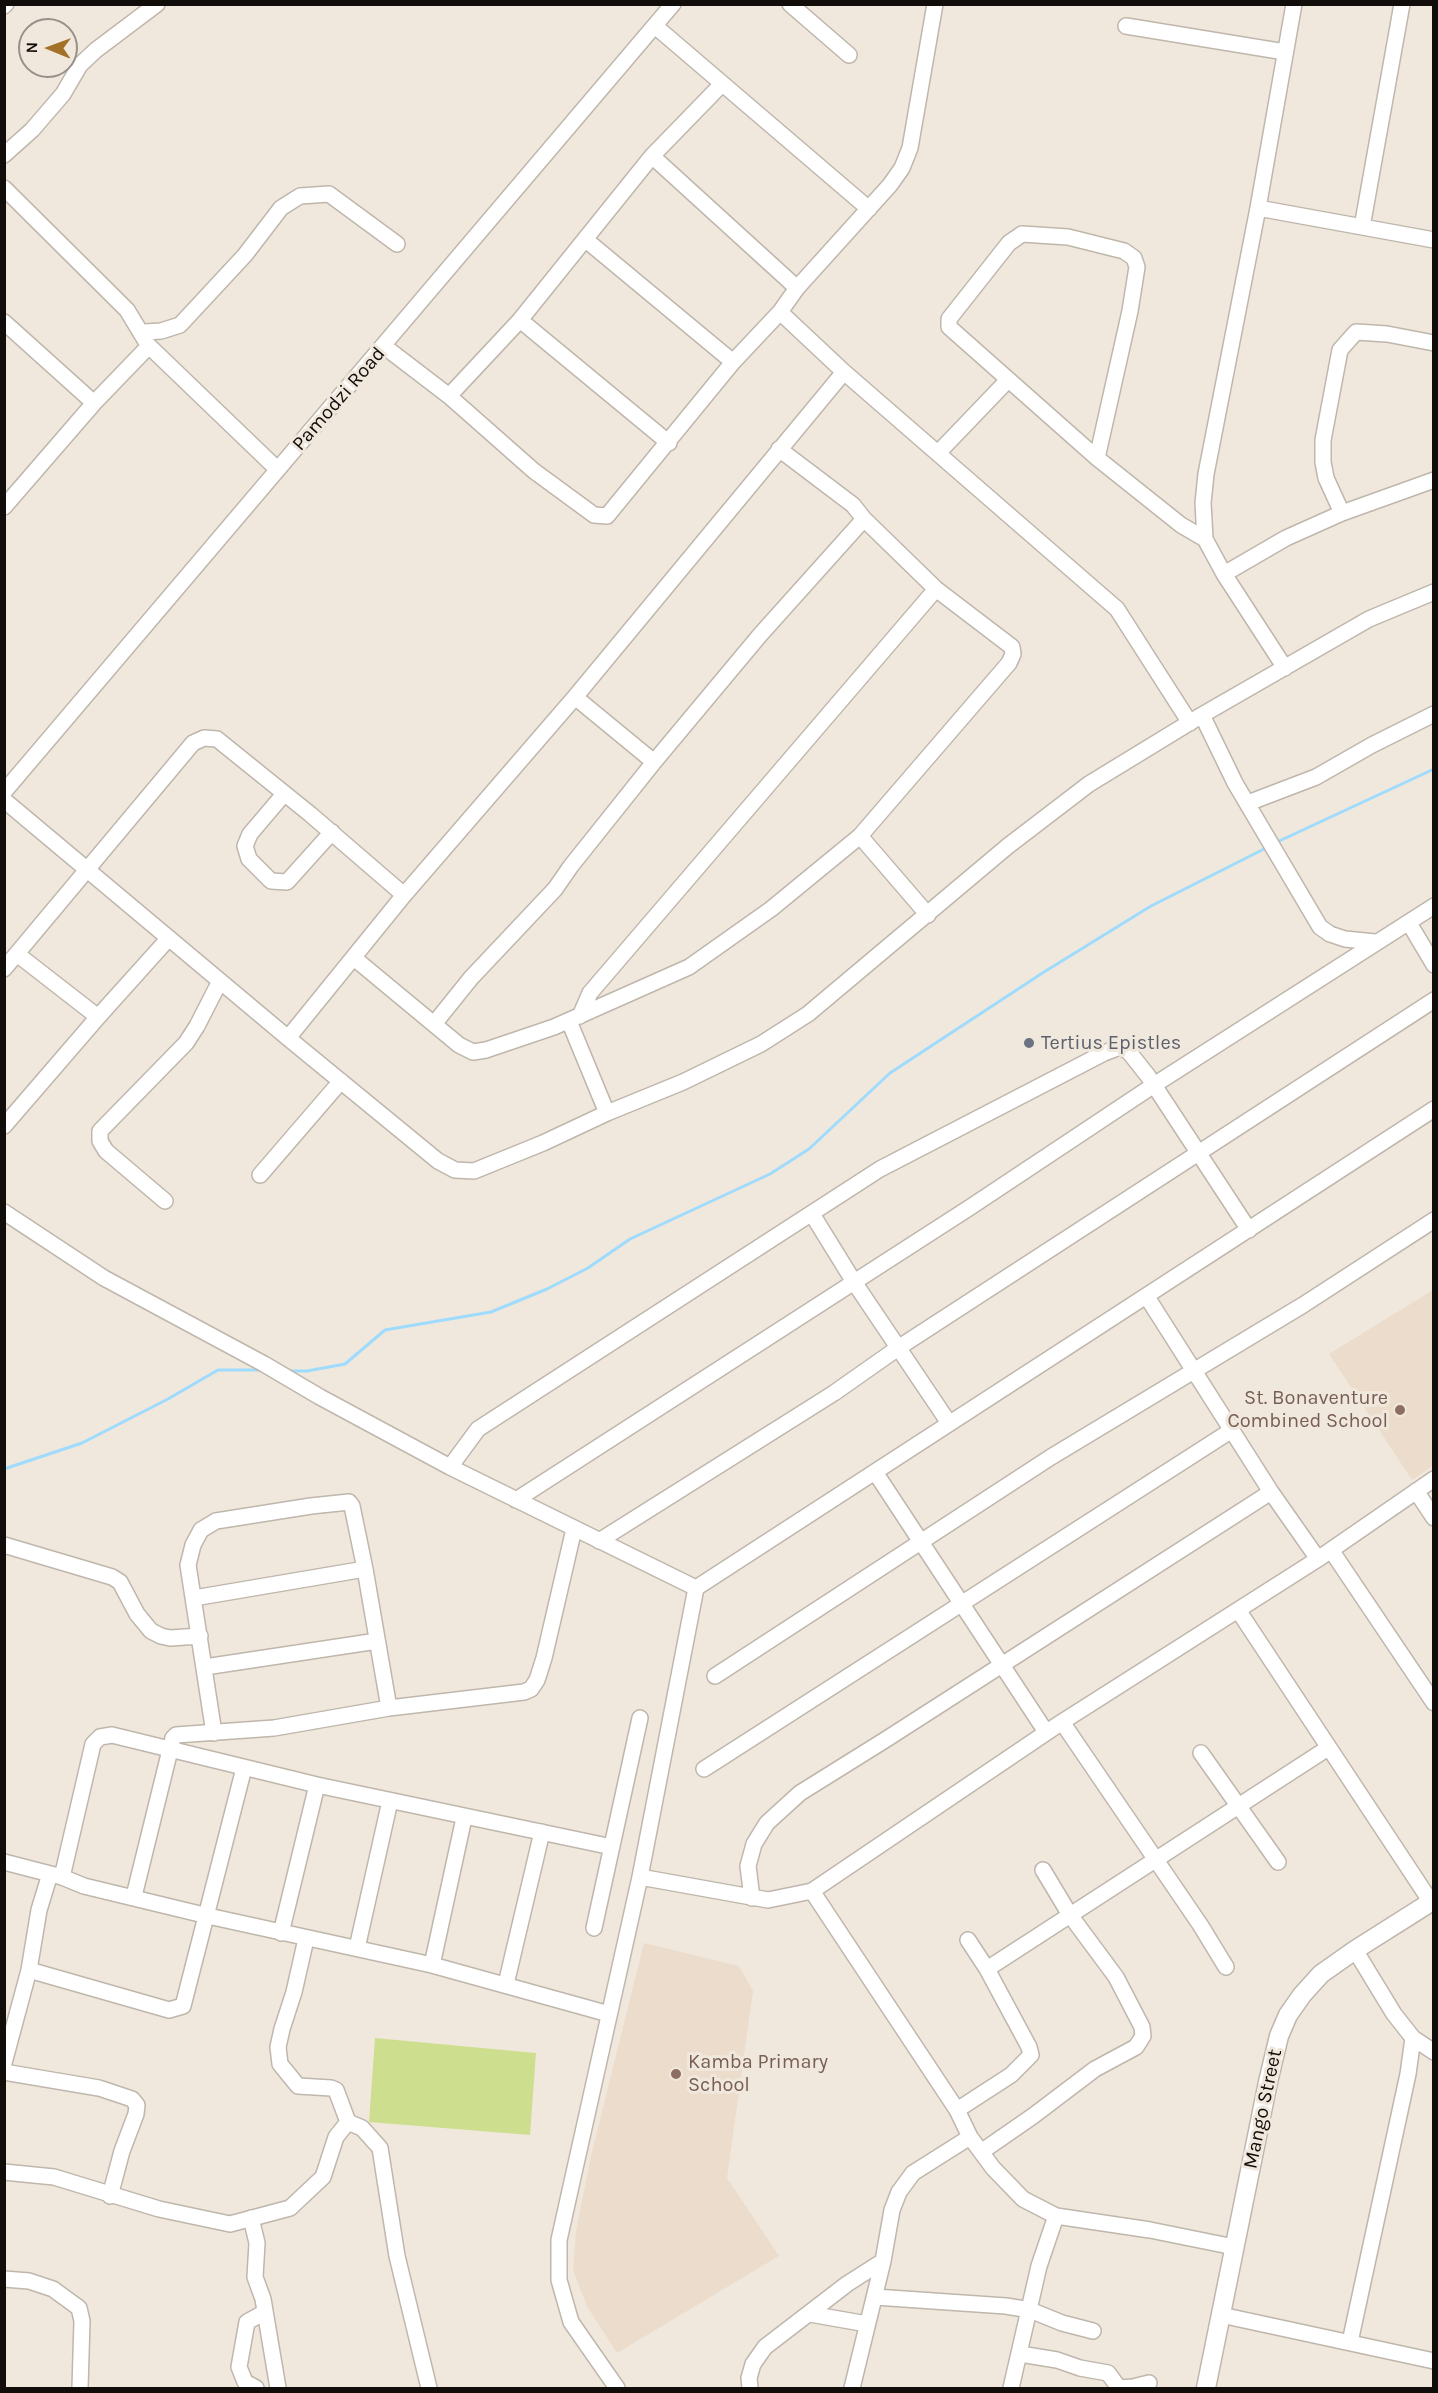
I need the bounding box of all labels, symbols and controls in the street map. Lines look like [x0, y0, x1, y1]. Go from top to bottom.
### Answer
north arrow [18, 18, 78, 78]
text: N [22, 42, 41, 54]
street label: Pamodzi Road [287, 342, 391, 456]
place label: Tertius Epistles [1041, 1031, 1181, 1055]
marker: Tertius Epistles [1022, 1036, 1036, 1050]
place label: St. Bonaventure Combined School [1227, 1386, 1388, 1433]
marker: St. Bonaventure Combined School [1393, 1403, 1407, 1417]
street label: Mango Street [1239, 2047, 1287, 2171]
place label: Kamba Primary School [688, 2050, 828, 2097]
marker: Kamba Primary School [669, 2067, 683, 2081]

